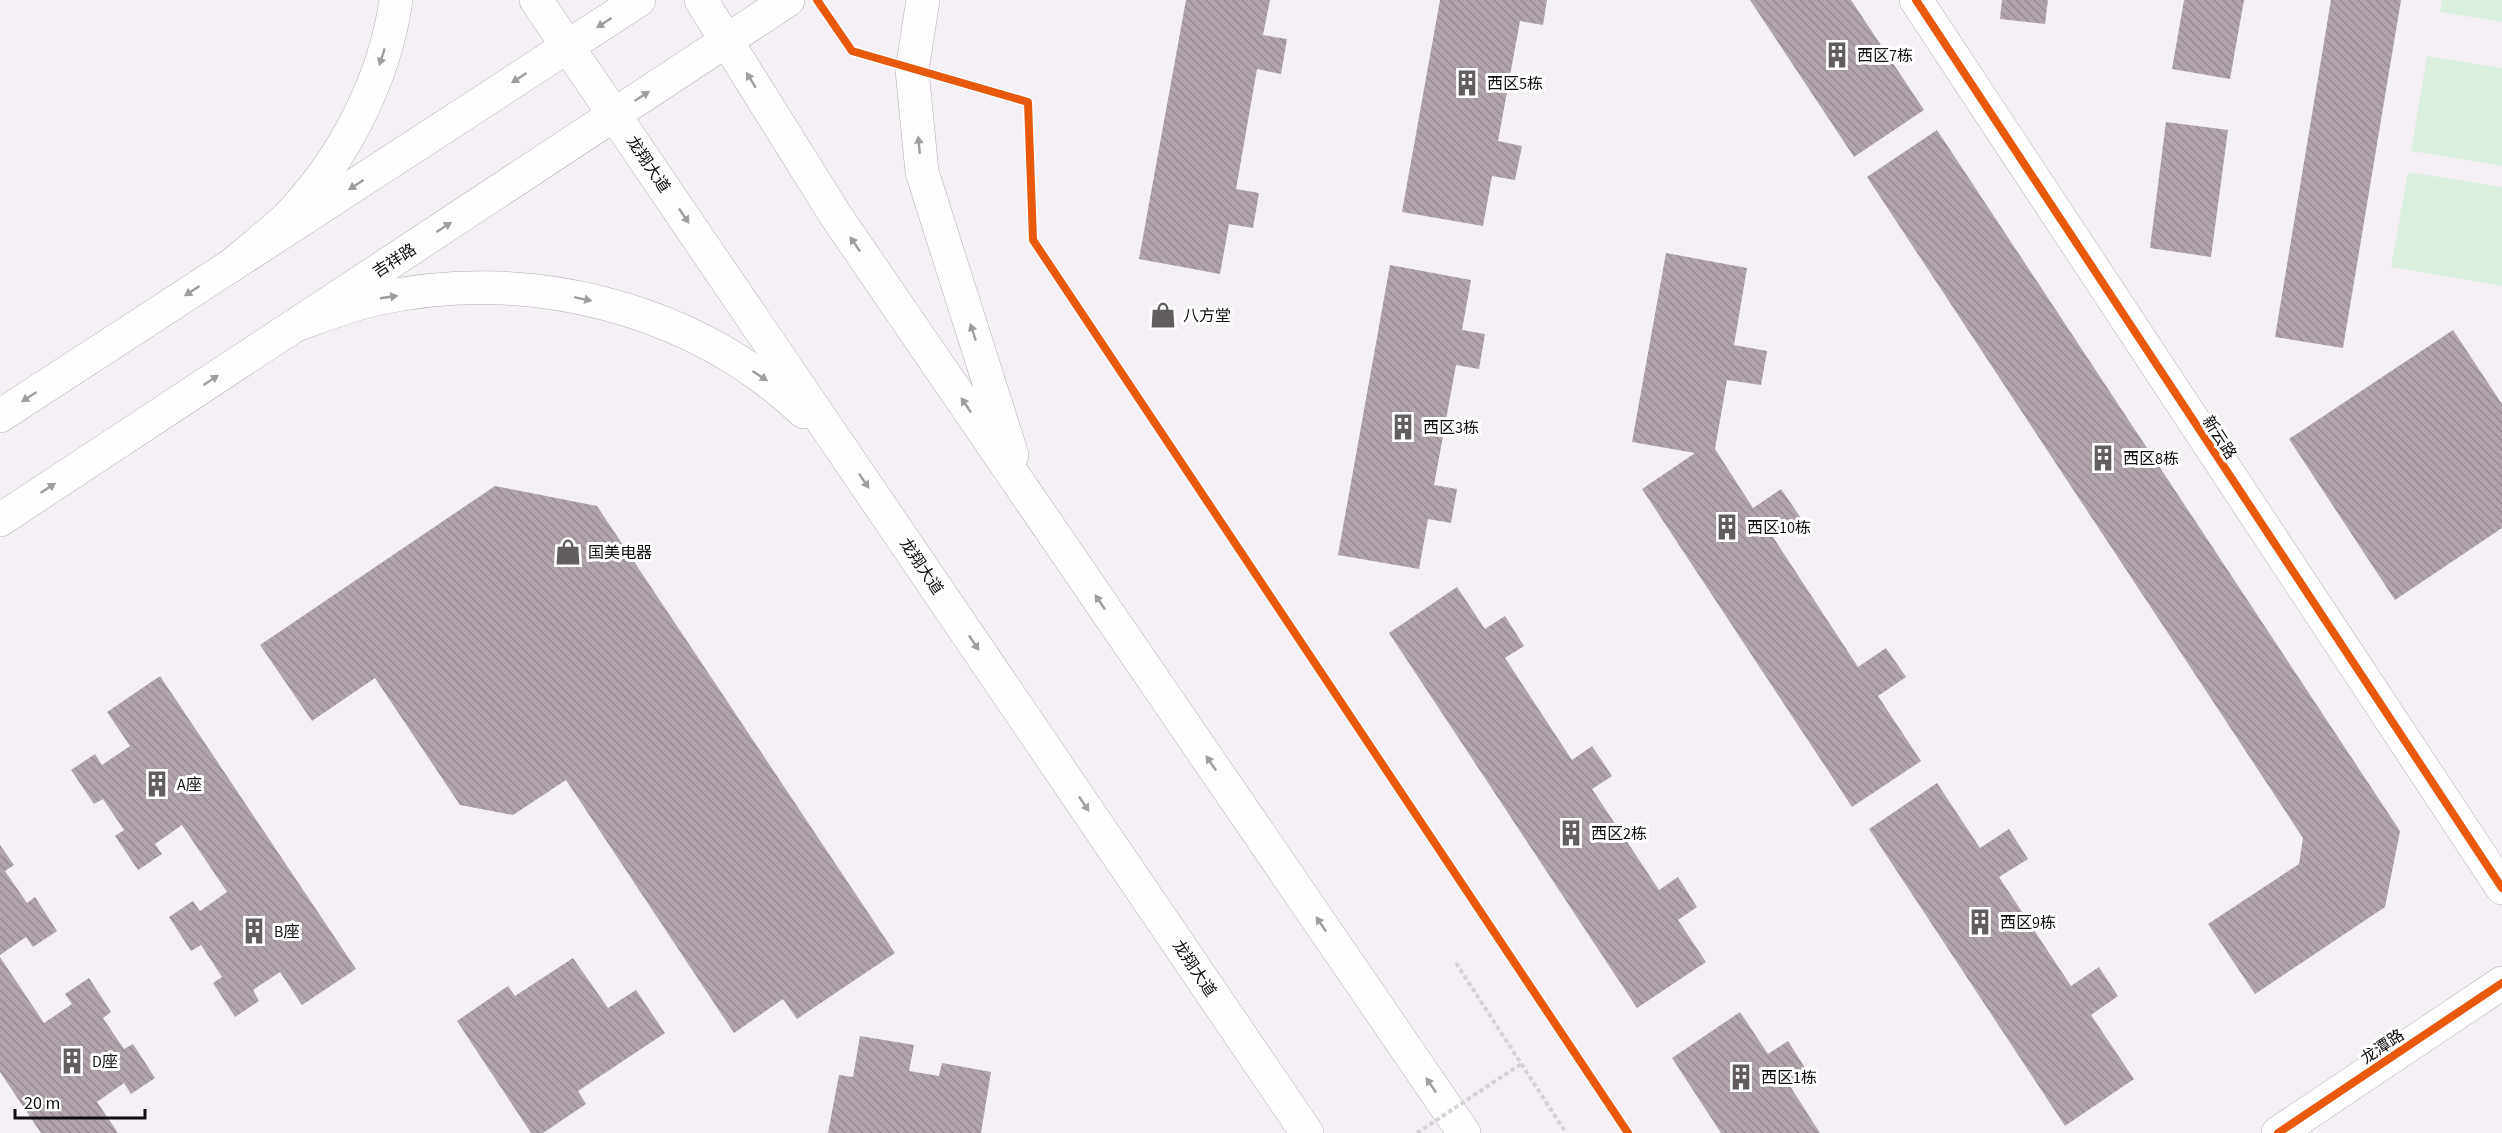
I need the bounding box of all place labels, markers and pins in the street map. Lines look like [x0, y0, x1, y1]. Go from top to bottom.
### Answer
building icon: 西区7栋 [1822, 40, 1852, 70]
place label: 西区7栋 [1857, 45, 1913, 67]
building icon: 西区5栋 [1452, 68, 1482, 98]
place label: 西区5栋 [1487, 73, 1543, 95]
shop icon: 八方堂 [1148, 300, 1178, 330]
place label: 八方堂 [1183, 305, 1231, 327]
building icon: 西区3栋 [1388, 412, 1418, 442]
place label: 西区3栋 [1423, 417, 1479, 439]
building icon: 西区8栋 [2088, 443, 2118, 473]
place label: 西区8栋 [2123, 448, 2179, 470]
building icon: 西区10栋 [1712, 512, 1742, 542]
place label: 西区10栋 [1747, 517, 1811, 539]
shop icon: 国美电器 [553, 537, 583, 567]
place label: 国美电器 [588, 542, 652, 564]
building icon: A座 [142, 769, 172, 799]
place label: A座 [177, 774, 202, 796]
building icon: 西区2栋 [1556, 818, 1586, 848]
place label: 西区2栋 [1591, 823, 1647, 845]
building icon: 西区9栋 [1965, 907, 1995, 937]
place label: 西区9栋 [2000, 912, 2056, 934]
building icon: B座 [239, 916, 269, 946]
place label: B座 [274, 921, 299, 943]
building icon: D座 [57, 1046, 87, 1076]
place label: D座 [92, 1051, 118, 1073]
building icon: 西区1栋 [1726, 1062, 1756, 1092]
place label: 西区1栋 [1761, 1067, 1817, 1089]

